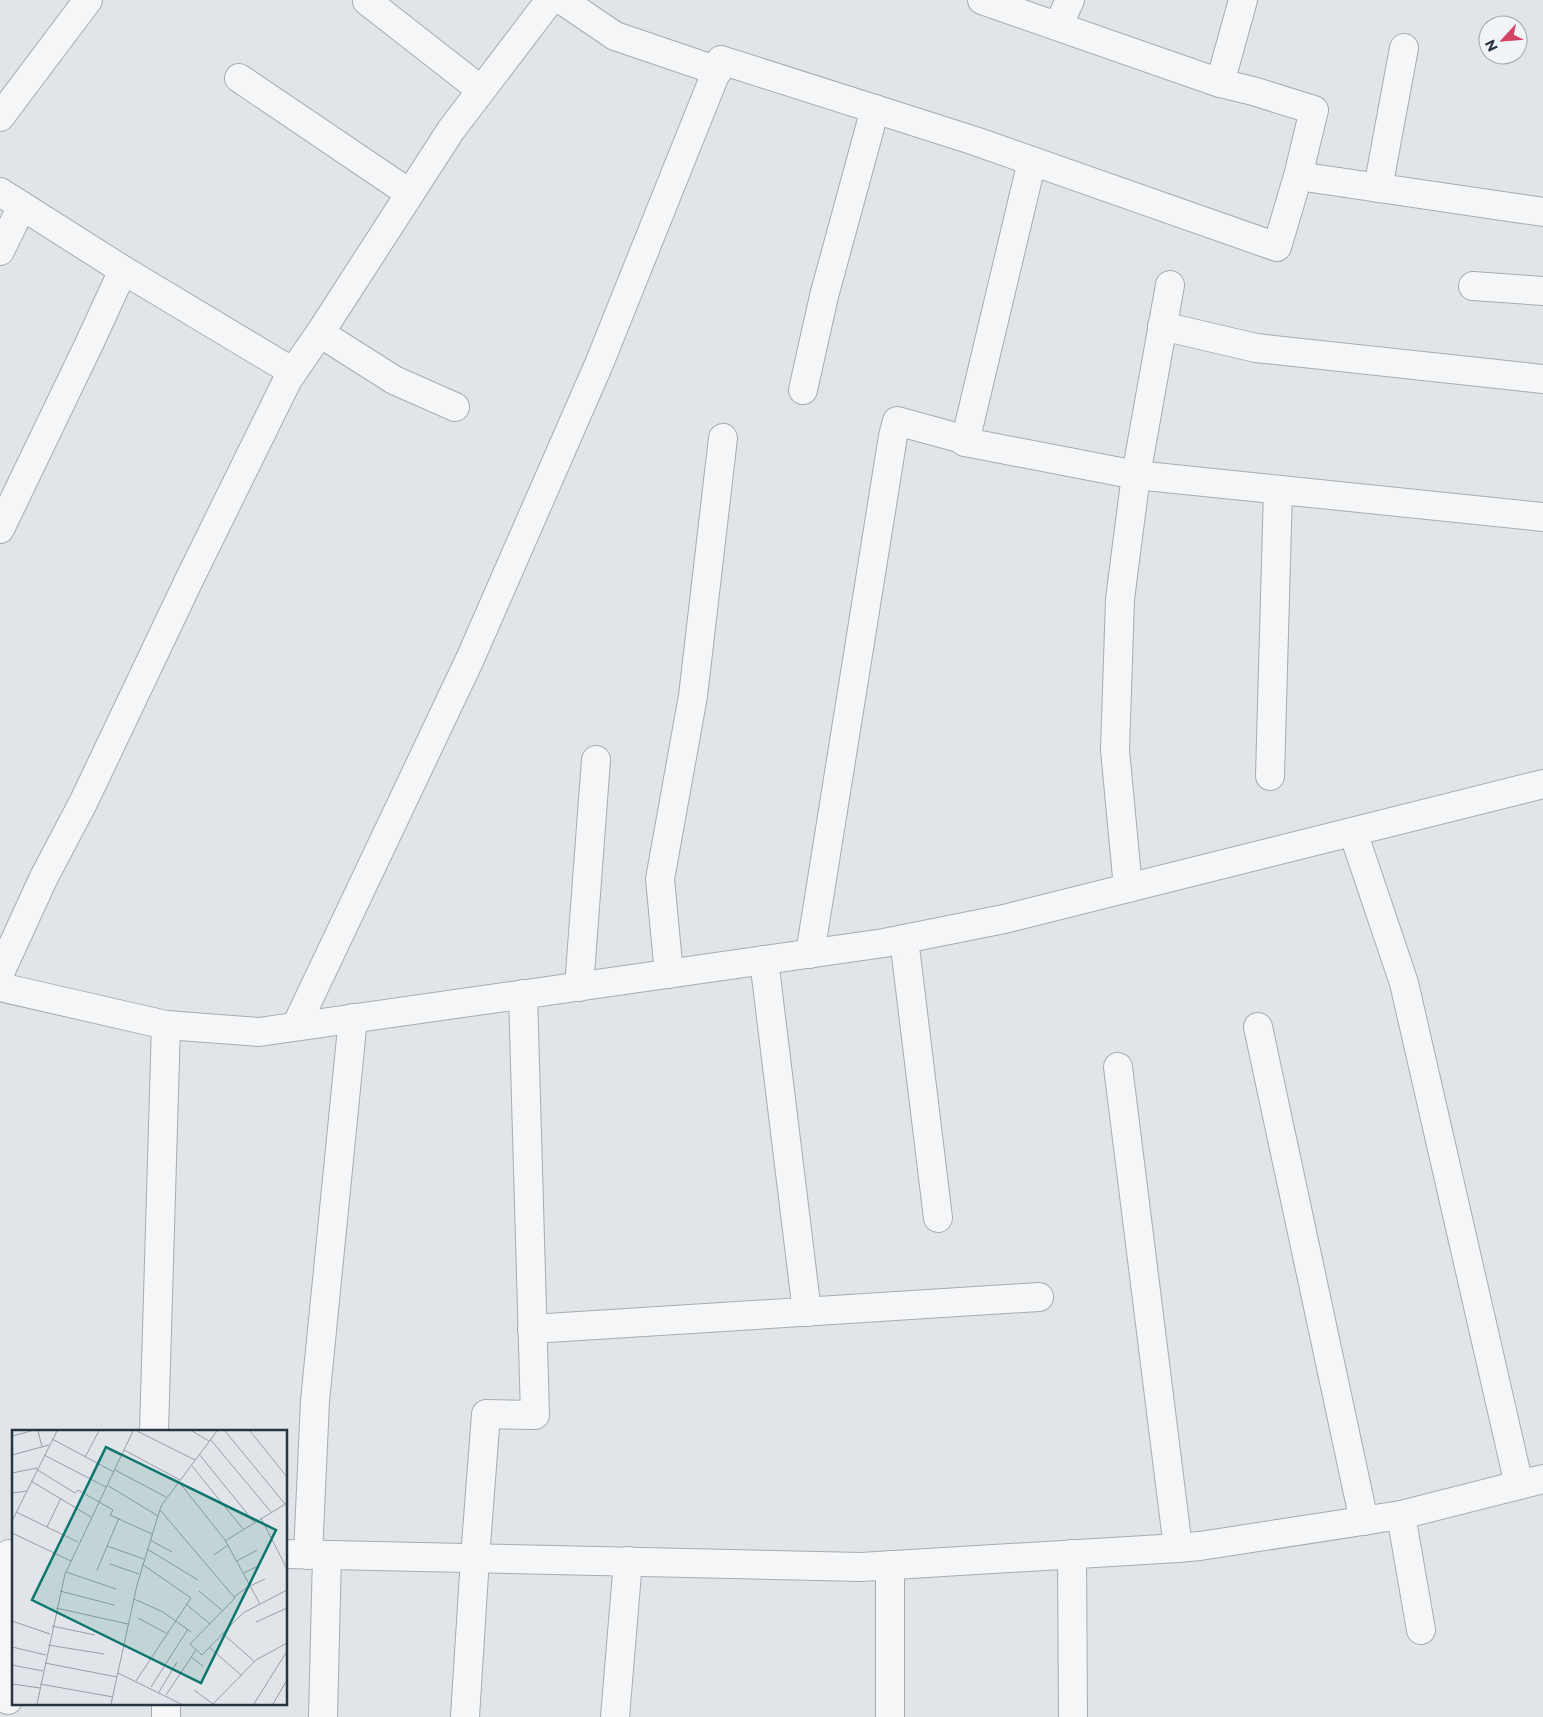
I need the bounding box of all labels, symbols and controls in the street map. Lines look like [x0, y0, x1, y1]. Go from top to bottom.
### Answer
north arrow [1478, 15, 1528, 65]
text: N [1481, 37, 1502, 55]
inset map [12, 1430, 288, 1704]

